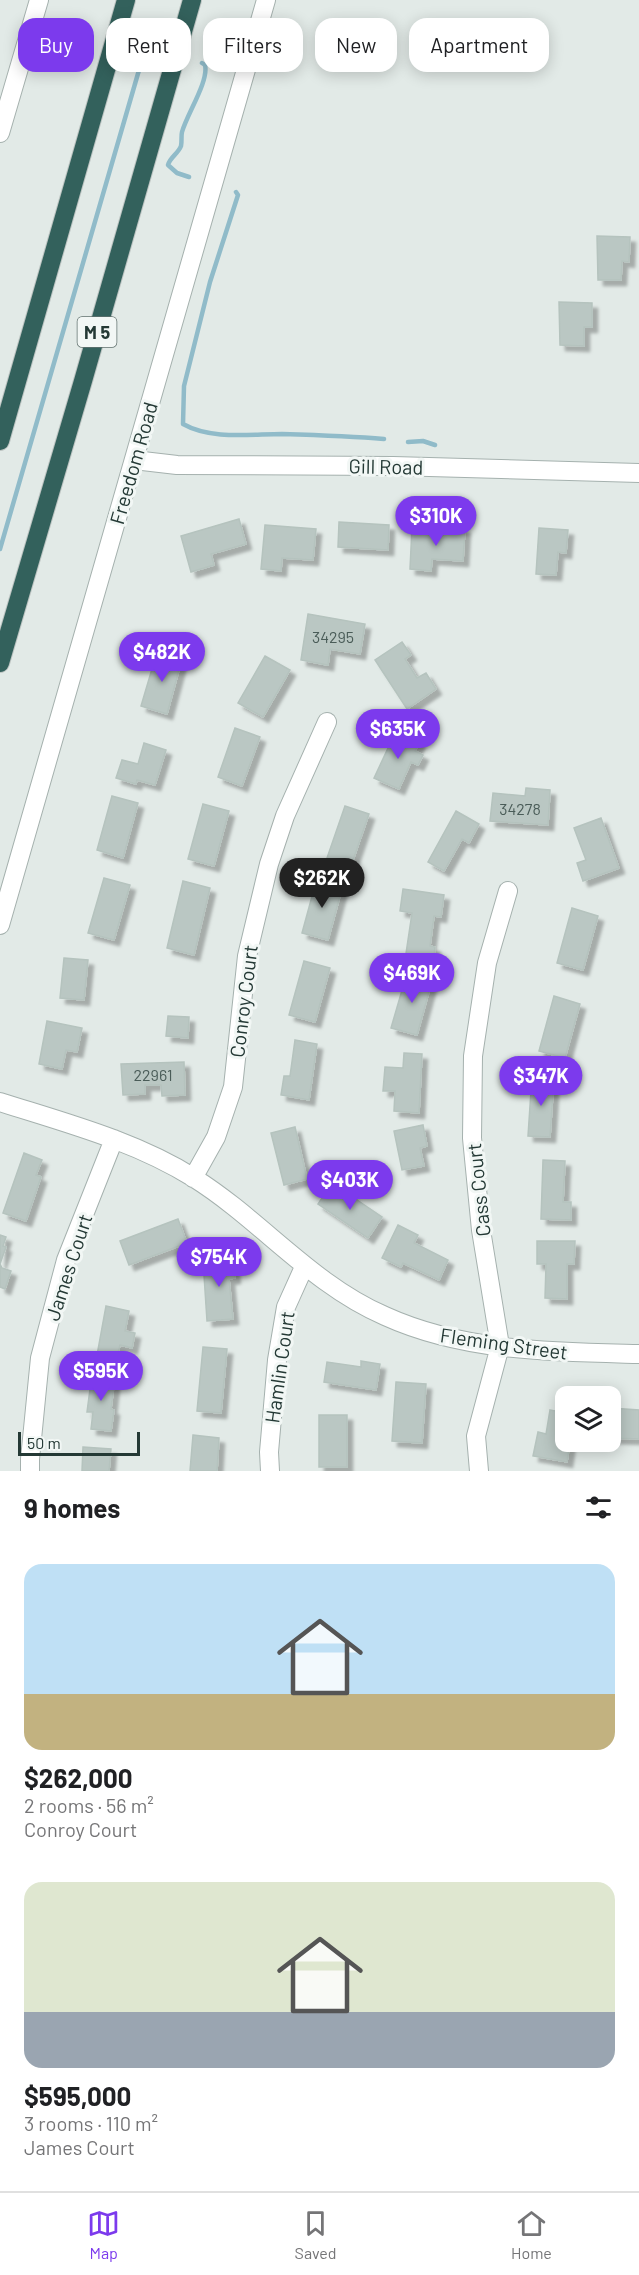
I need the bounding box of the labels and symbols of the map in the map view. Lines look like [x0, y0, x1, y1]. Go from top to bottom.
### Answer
road number: M 5 [78, 317, 116, 347]
street label: Freedom Road [104, 399, 162, 527]
street label: Gill Road [348, 453, 424, 479]
pin: $310K [394, 496, 478, 547]
house number: 34295 [312, 627, 354, 646]
pin: $482K [120, 632, 204, 683]
pin: $635K [356, 709, 440, 760]
house number: 34278 [499, 799, 541, 818]
pin: $262K [280, 858, 364, 909]
street label: Conroy Court [224, 943, 262, 1059]
pin: $469K [370, 953, 454, 1004]
pin: $347K [499, 1056, 583, 1107]
house number: 22961 [133, 1065, 173, 1084]
street label: Cass Court [461, 1142, 495, 1238]
pin: $403K [308, 1160, 392, 1211]
street label: James Court [39, 1211, 97, 1323]
pin: $754K [177, 1237, 261, 1288]
street label: Hamlin Court [259, 1309, 299, 1425]
street label: Fleming Street [439, 1322, 569, 1364]
pin: $595K [59, 1351, 143, 1402]
scale bar [18, 1429, 140, 1456]

